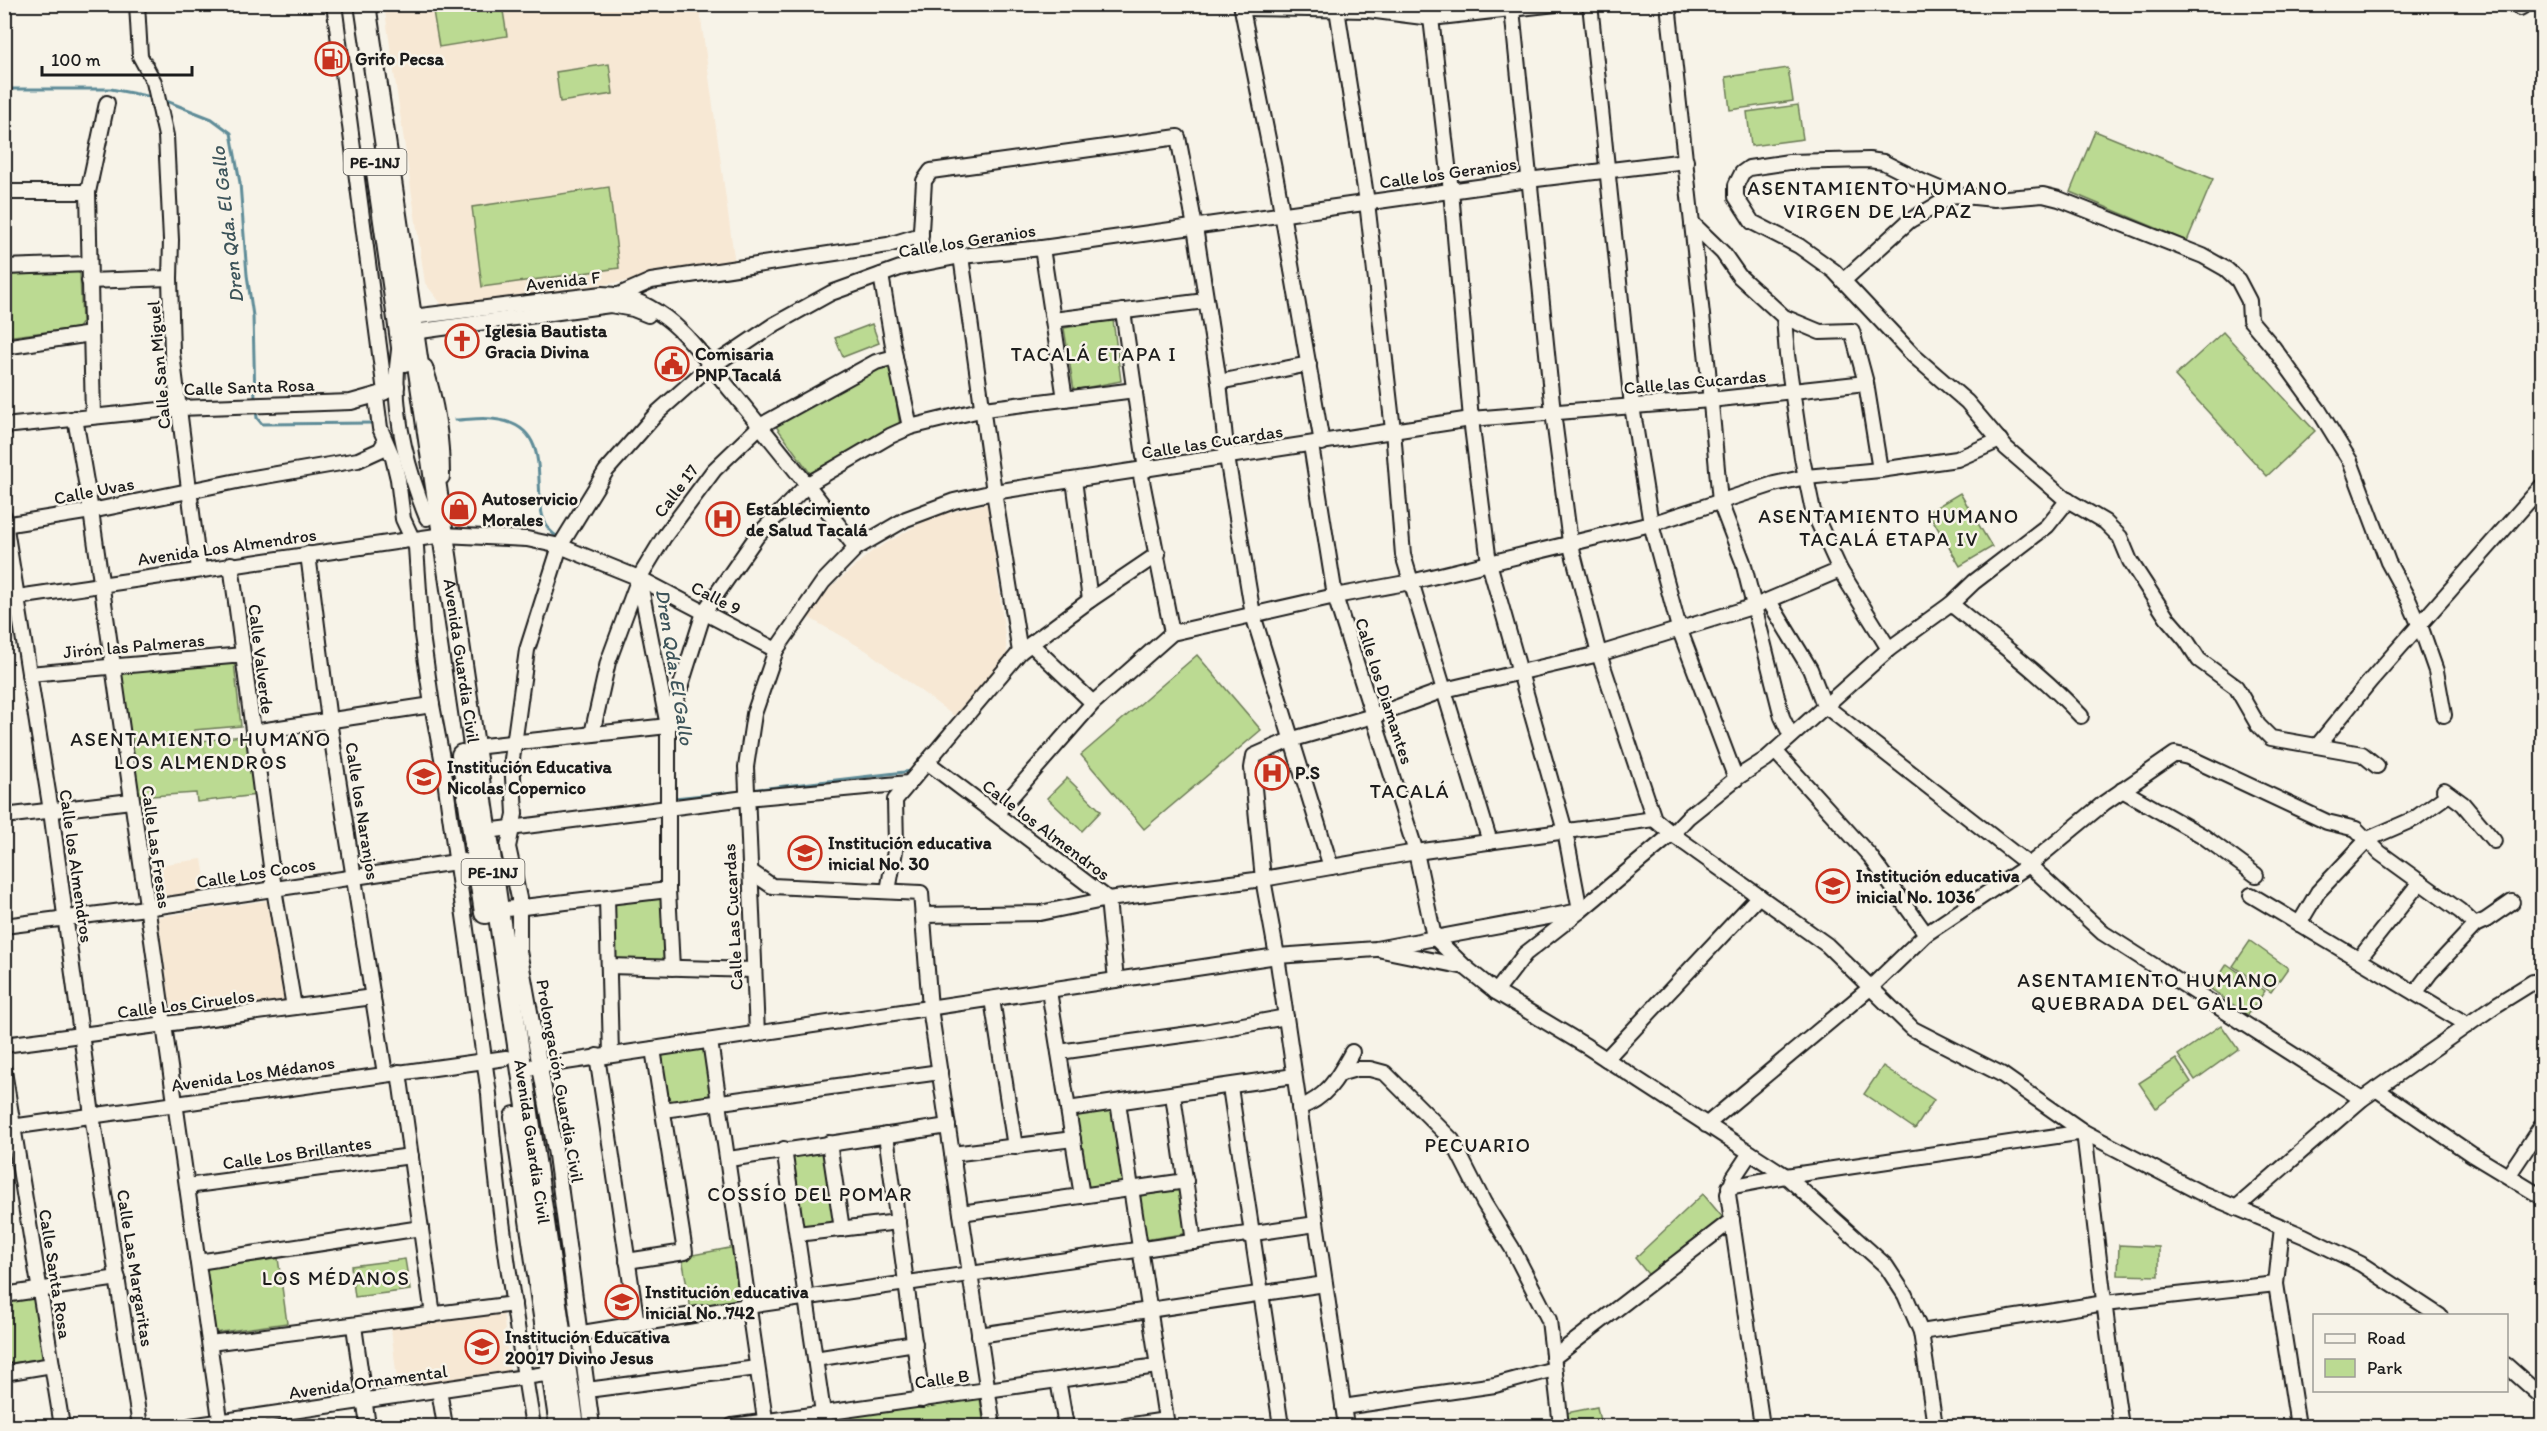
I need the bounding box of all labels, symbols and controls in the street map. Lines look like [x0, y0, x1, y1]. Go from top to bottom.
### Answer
scale bar [42, 39, 192, 77]
fuel station icon: Grifo Pecsa [314, 41, 350, 77]
place label: Grifo Pecsa [355, 48, 445, 70]
text: 100 m [51, 49, 101, 71]
water label: Dren Qda. El Gallo [205, 145, 249, 305]
road number: PE-1NJ [344, 149, 406, 175]
street label: Calle los Geranios [1378, 152, 1518, 194]
district label: ASENTAMIENTO HUMANO VIRGEN DE LA PAZ [1747, 176, 2009, 223]
street label: Calle los Geranios [897, 219, 1037, 263]
street label: Avenida F [525, 266, 602, 296]
street label: Calle San Miguel [142, 300, 176, 430]
place label: Iglesia Bautista Gracia Divina [485, 320, 608, 363]
church icon: Iglesia Bautista Gracia Divina [444, 323, 480, 359]
district label: TACALÁ ETAPA I [1011, 342, 1177, 366]
place label: Comisaria PNP Tacalá [695, 343, 782, 386]
public building icon: Comisaria PNP Tacalá [654, 346, 690, 382]
street label: Calle las Cucardas [1623, 365, 1767, 399]
street label: Calle Santa Rosa [183, 374, 316, 400]
street label: Calle las Cucardas [1140, 420, 1284, 464]
street label: Calle 17 [649, 460, 703, 522]
street label: Calle Uvas [52, 472, 136, 510]
place label: Autoservicio Morales [481, 488, 578, 531]
shop icon: Autoservicio Morales [441, 491, 477, 527]
place label: Establecimiento de Salud Tacalá [746, 498, 870, 541]
hospital icon: Establecimiento de Salud Tacalá [705, 501, 741, 537]
district label: ASENTAMIENTO HUMANO TACALÁ ETAPA IV [1758, 504, 2020, 551]
street label: Avenida Los Almendros [136, 524, 318, 570]
street label: Calle 9 [687, 576, 745, 620]
street label: Avenida Guardia Civil [439, 577, 485, 745]
water label: Dren Qda. El Gallo [651, 587, 699, 747]
street label: Calle Valverde [243, 603, 279, 715]
street label: Calle los Diamantes [1350, 615, 1418, 767]
street label: Jirón las Palmeras [62, 629, 206, 663]
district label: ASENTAMIENTO HUMANO LOS ALMENDROS [70, 727, 332, 774]
street label: Calle los Naranjos [340, 741, 384, 881]
hospital icon: P.S [1254, 755, 1290, 791]
place label: Institución Educativa Nicolas Copernico [447, 756, 613, 799]
school or university icon: Institución Educativa Nicolas Copernico [406, 759, 442, 795]
place label: P.S [1295, 762, 1320, 784]
street label: Calle los Almendros [978, 775, 1114, 885]
district label: TACALÁ [1370, 779, 1450, 803]
street label: Calle Las Fresas [136, 784, 176, 910]
street label: Calle los Almendros [54, 788, 98, 944]
place label: Institución educativa inicial No. 30 [828, 832, 992, 875]
school or university icon: Institución educativa inicial No. 30 [787, 835, 823, 871]
street label: Calle Las Cucardas [718, 843, 748, 991]
street label: Calle Los Cocos [195, 853, 317, 893]
road number: PE-1NJ [462, 859, 524, 885]
place label: Institución educativa inicial No. 1036 [1856, 865, 2020, 908]
school or university icon: Institución educativa inicial No. 1036 [1815, 868, 1851, 904]
district label: ASENTAMIENTO HUMANO QUEBRADA DEL GALLO [2017, 968, 2279, 1015]
street label: Prolongación Guardia Civil [531, 978, 589, 1184]
street label: Calle Los Ciruelos [116, 985, 256, 1023]
street label: Avenida Los Médanos [170, 1052, 336, 1096]
street label: Avenida Guardia Civil [509, 1058, 555, 1225]
street label: Calle Los Brillantes [221, 1132, 373, 1174]
district label: PECUARIO [1424, 1133, 1532, 1157]
district label: COSSÍO DEL POMAR [707, 1182, 913, 1206]
street label: Calle Las Margaritas [112, 1188, 158, 1348]
street label: Calle Santa Rosa [34, 1207, 76, 1341]
district label: LOS MÉDANOS [262, 1266, 410, 1290]
place label: Institución educativa inicial No. 742 [645, 1281, 809, 1324]
school or university icon: Institución educativa inicial No. 742 [604, 1284, 640, 1320]
legend [2313, 1314, 2508, 1392]
place label: Institución Educativa 20017 Divino Jesus [505, 1326, 671, 1369]
text: Road [2367, 1327, 2406, 1349]
school or university icon: Institución Educativa 20017 Divino Jesus [464, 1329, 500, 1365]
text: Park [2367, 1357, 2402, 1379]
street label: Avenida Ornamental [287, 1360, 449, 1404]
street label: Calle B [913, 1364, 971, 1394]

